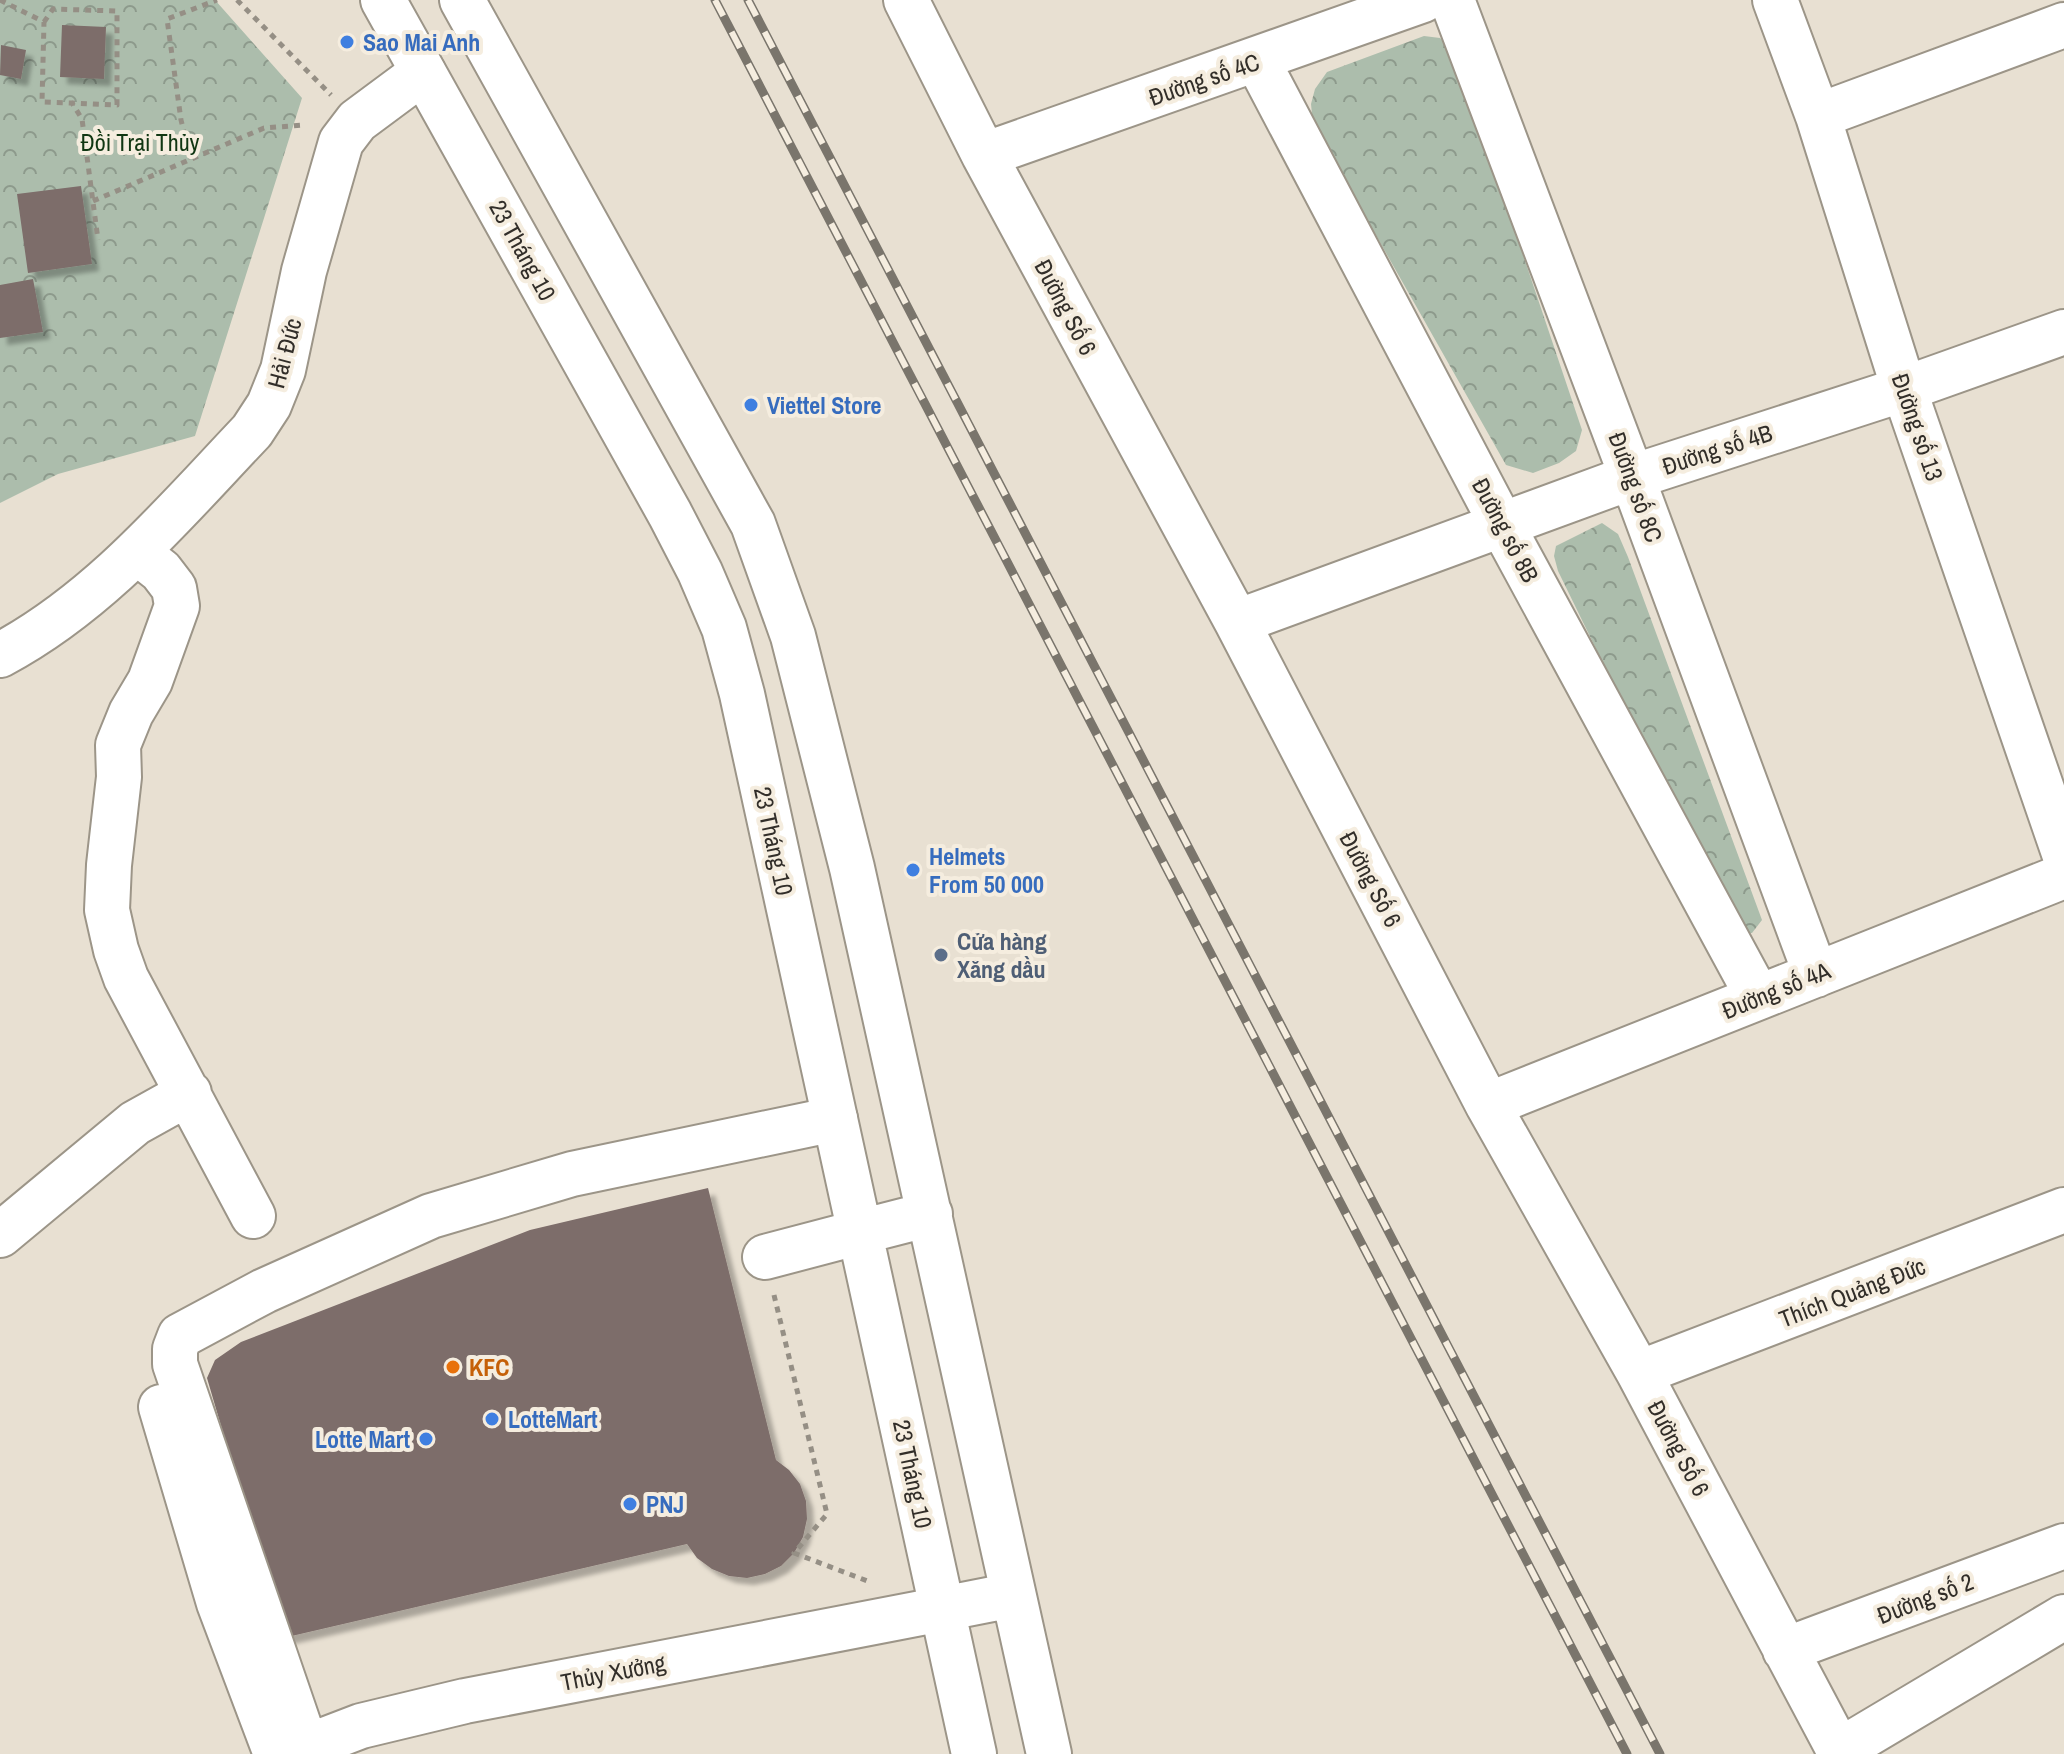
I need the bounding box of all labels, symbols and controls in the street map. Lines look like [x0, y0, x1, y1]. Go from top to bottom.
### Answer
place label: Sao Mai Anh [363, 26, 480, 58]
marker: Sao Mai Anh [338, 33, 356, 51]
street label: Đường số 4C [1144, 45, 1264, 113]
park label: Đồi Trại Thủy [81, 126, 200, 158]
street label: 23 Tháng 10 [482, 194, 564, 306]
street label: Đường Số 6 [1027, 254, 1105, 360]
street label: Hải Đức [259, 314, 309, 391]
street label: Đường số 13 [1885, 369, 1951, 485]
place label: Viettel Store [767, 389, 882, 421]
marker: Viettel Store [742, 396, 760, 414]
street label: Đường số 4B [1658, 416, 1776, 482]
street label: Đường số 8C [1601, 428, 1671, 546]
street label: Đường số 8B [1465, 472, 1547, 588]
street label: 23 Tháng 10 [747, 784, 801, 898]
street label: Đường Số 6 [1332, 826, 1410, 932]
place label: Helmets From 50 000 [929, 840, 1044, 900]
marker: Helmets From 50 000 [904, 861, 922, 879]
place label: Cửa hàng Xăng dầu [957, 925, 1047, 985]
marker: Cửa hàng Xăng dầu [932, 946, 950, 964]
street label: Đường số 4A [1717, 954, 1836, 1026]
street label: Thích Quảng Đức [1774, 1249, 1930, 1335]
place label: KFC [469, 1351, 509, 1383]
marker: KFC [444, 1358, 462, 1376]
street label: Đường Số 6 [1640, 1395, 1718, 1501]
place label: LotteMart [508, 1403, 598, 1435]
marker: LotteMart [483, 1410, 501, 1428]
street label: 23 Tháng 10 [886, 1417, 940, 1531]
place label: Lotte Mart [315, 1423, 410, 1455]
marker: Lotte Mart [417, 1430, 435, 1448]
place label: PNJ [646, 1488, 684, 1520]
marker: PNJ [621, 1495, 639, 1513]
street label: Đường số 2 [1872, 1565, 1978, 1631]
street label: Thủy Xưởng [558, 1646, 668, 1698]

